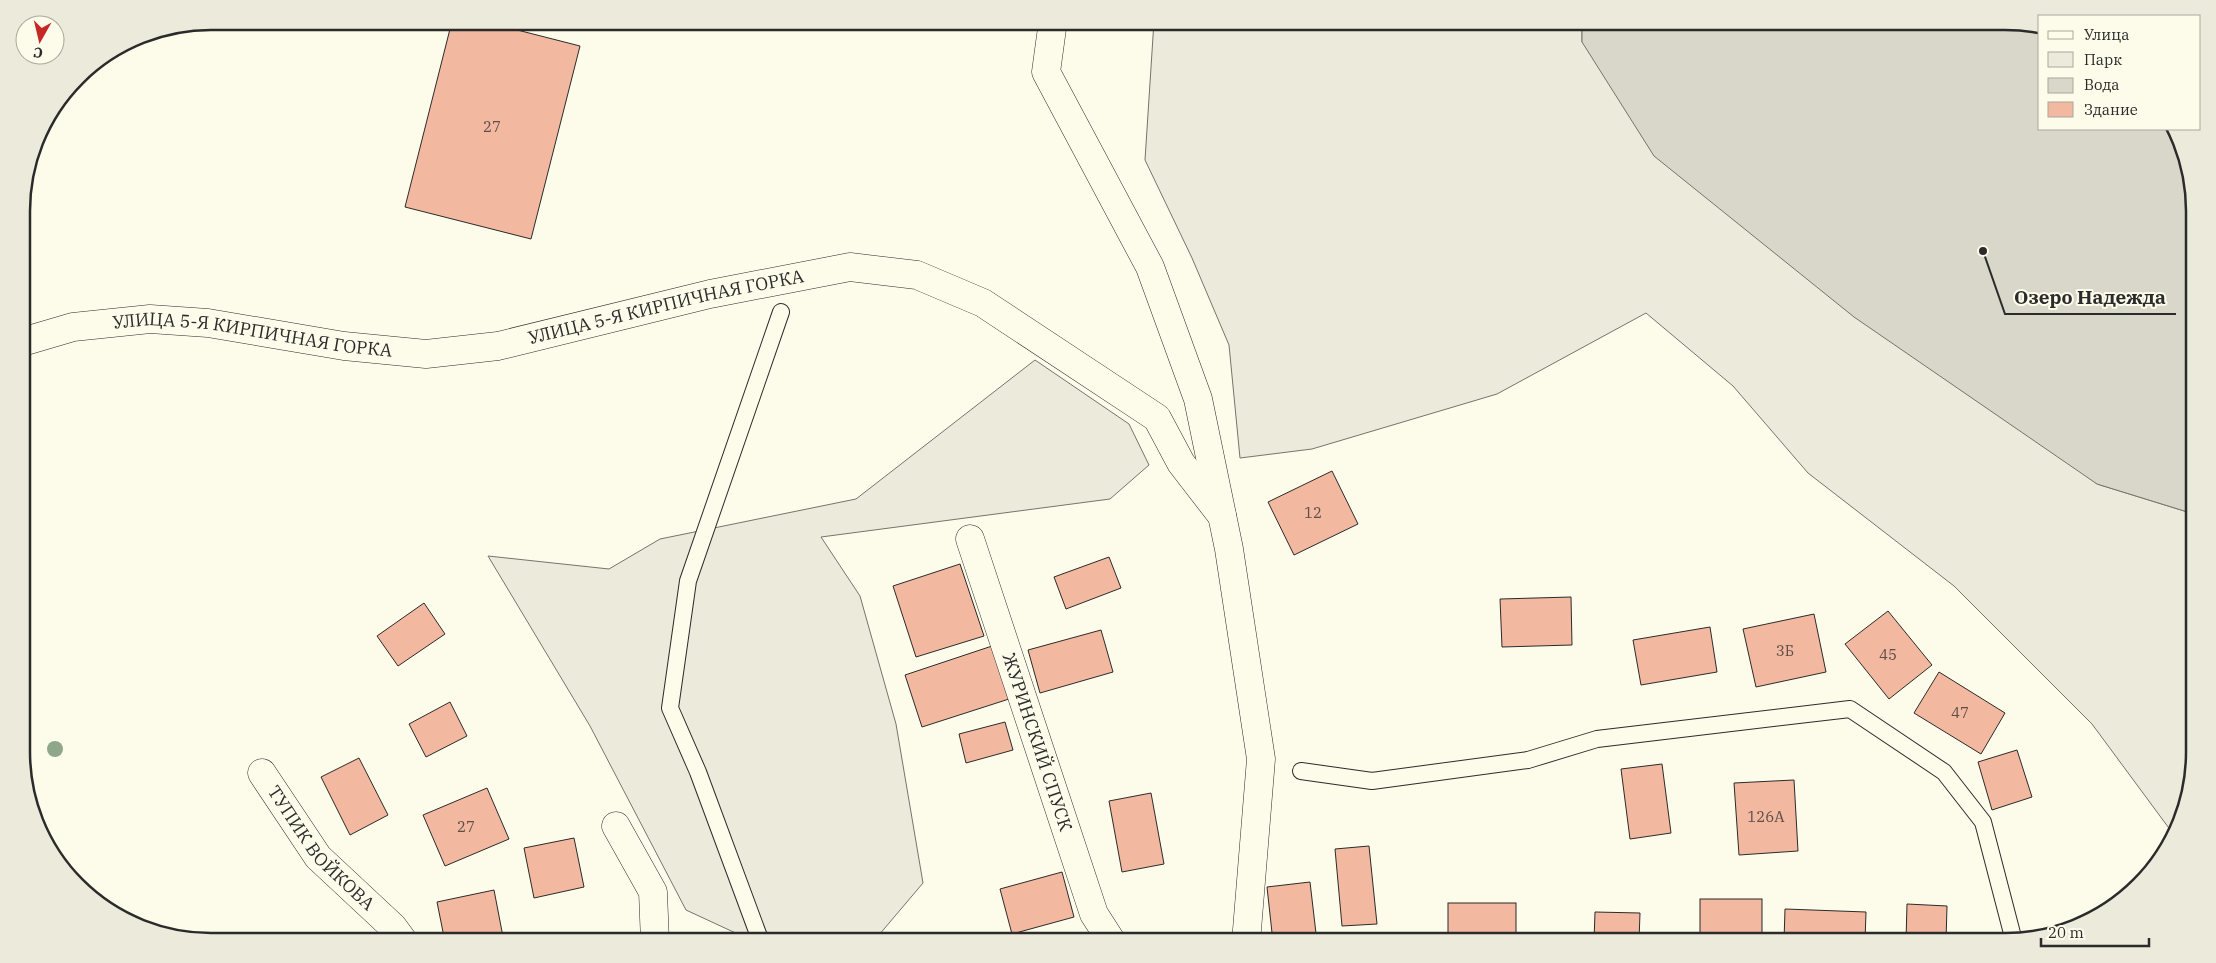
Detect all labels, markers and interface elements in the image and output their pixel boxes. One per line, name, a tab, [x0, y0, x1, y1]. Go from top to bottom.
north arrow	[15, 15, 65, 65]
legend	[2038, 15, 2201, 130]
text: Улица	[2084, 25, 2129, 44]
text: С	[32, 43, 44, 62]
text: Парк	[2084, 50, 2122, 69]
text: Вода	[2084, 75, 2120, 94]
text: Здание	[2084, 100, 2138, 119]
house number: 27	[483, 117, 501, 136]
street label: УЛИЦА 5-Я КИРПИЧНАЯ ГОРКА	[526, 264, 806, 349]
callout: Озеро Надежда	[2005, 280, 2176, 314]
text: Озеро Надежда	[2014, 285, 2166, 309]
street label: УЛИЦА 5-Я КИРПИЧНАЯ ГОРКА	[111, 307, 394, 362]
house number: 12	[1304, 503, 1322, 522]
house number: 3Б	[1776, 641, 1794, 660]
house number: 45	[1879, 645, 1897, 664]
street label: ЖУРИНСКИЙ СПУСК	[997, 650, 1078, 835]
house number: 47	[1951, 703, 1969, 722]
street label: ТУПИК ВОЙКОВА	[263, 781, 380, 915]
house number: 126А	[1747, 807, 1785, 826]
house number: 27	[457, 817, 475, 836]
scale bar	[2041, 916, 2148, 948]
text: 20 m	[2048, 923, 2084, 942]

